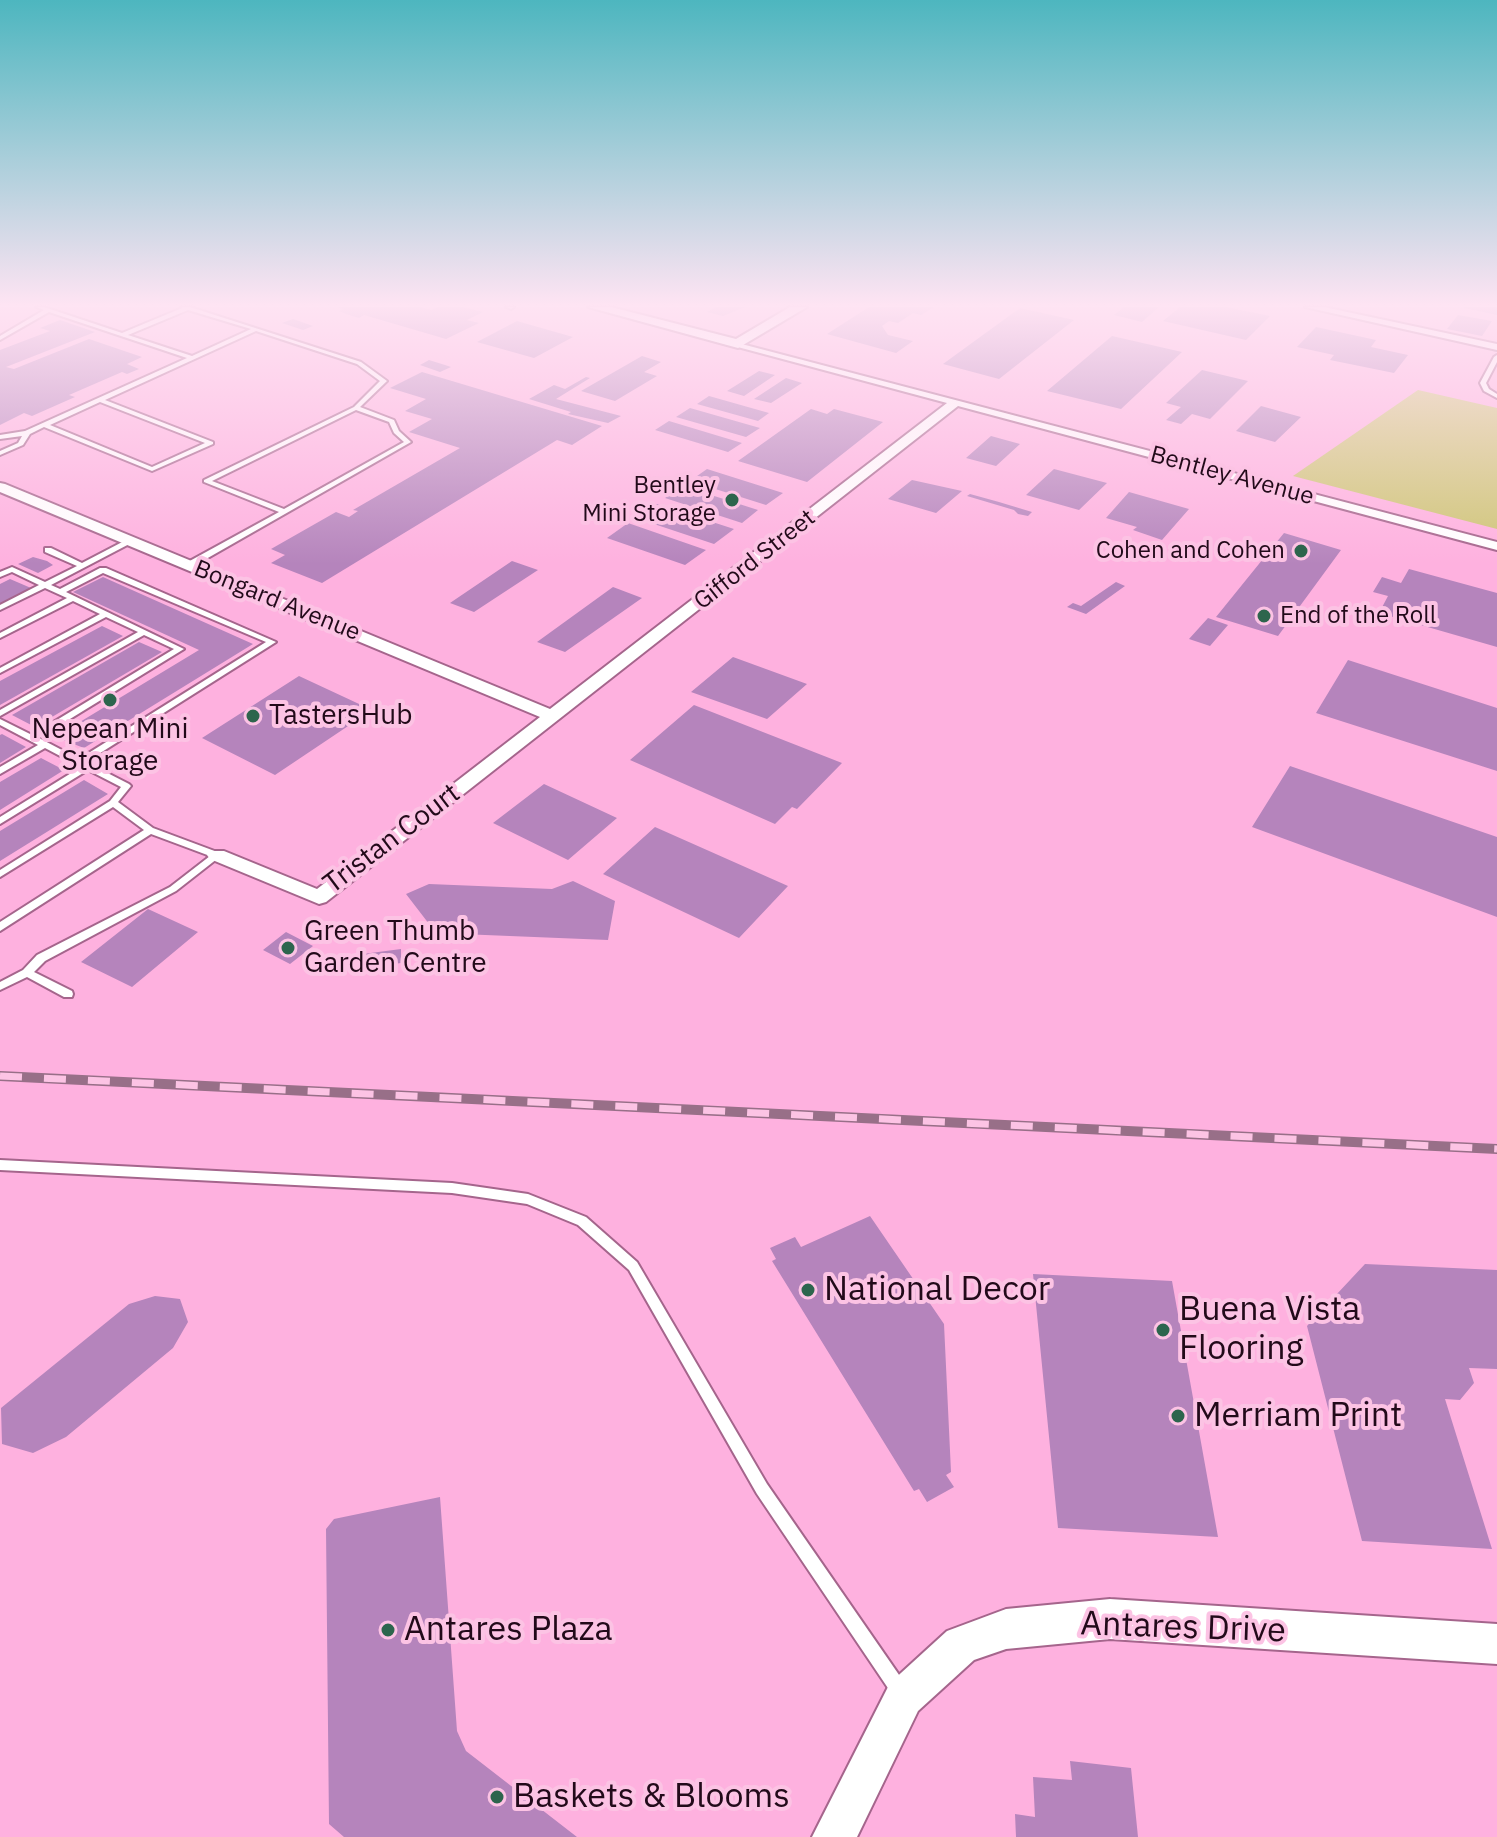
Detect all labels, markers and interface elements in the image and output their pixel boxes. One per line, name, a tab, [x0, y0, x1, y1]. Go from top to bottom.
street label: Bentley Avenue	[1147, 440, 1317, 512]
place label: Bentley Mini Storage	[582, 472, 716, 528]
marker: Bentley Mini Storage	[723, 491, 741, 509]
street label: Gifford Street	[689, 504, 821, 616]
place label: Cohen and Cohen	[1096, 537, 1285, 565]
marker: Cohen and Cohen	[1292, 542, 1310, 560]
street label: Bongard Avenue	[190, 555, 364, 647]
place label: End of the Roll	[1280, 602, 1436, 630]
marker: End of the Roll	[1255, 607, 1273, 625]
marker: Nepean Mini Storage	[101, 691, 119, 709]
place label: TastersHub	[269, 699, 412, 733]
marker: TastersHub	[244, 707, 262, 725]
place label: Nepean Mini Storage	[32, 713, 188, 779]
street label: Tristan Court	[317, 777, 467, 901]
place label: Green Thumb Garden Centre	[304, 915, 487, 981]
marker: Green Thumb Garden Centre	[279, 939, 297, 957]
place label: National Decor	[824, 1270, 1050, 1310]
marker: National Decor	[799, 1281, 817, 1299]
place label: Buena Vista Flooring	[1179, 1290, 1360, 1370]
marker: Buena Vista Flooring	[1154, 1321, 1172, 1339]
place label: Merriam Print	[1194, 1396, 1402, 1436]
marker: Merriam Print	[1169, 1407, 1187, 1425]
street label: Antares Drive	[1080, 1604, 1286, 1652]
place label: Antares Plaza	[404, 1610, 613, 1650]
marker: Antares Plaza	[379, 1621, 397, 1639]
place label: Baskets & Blooms	[513, 1777, 790, 1817]
marker: Baskets & Blooms	[488, 1788, 506, 1806]

